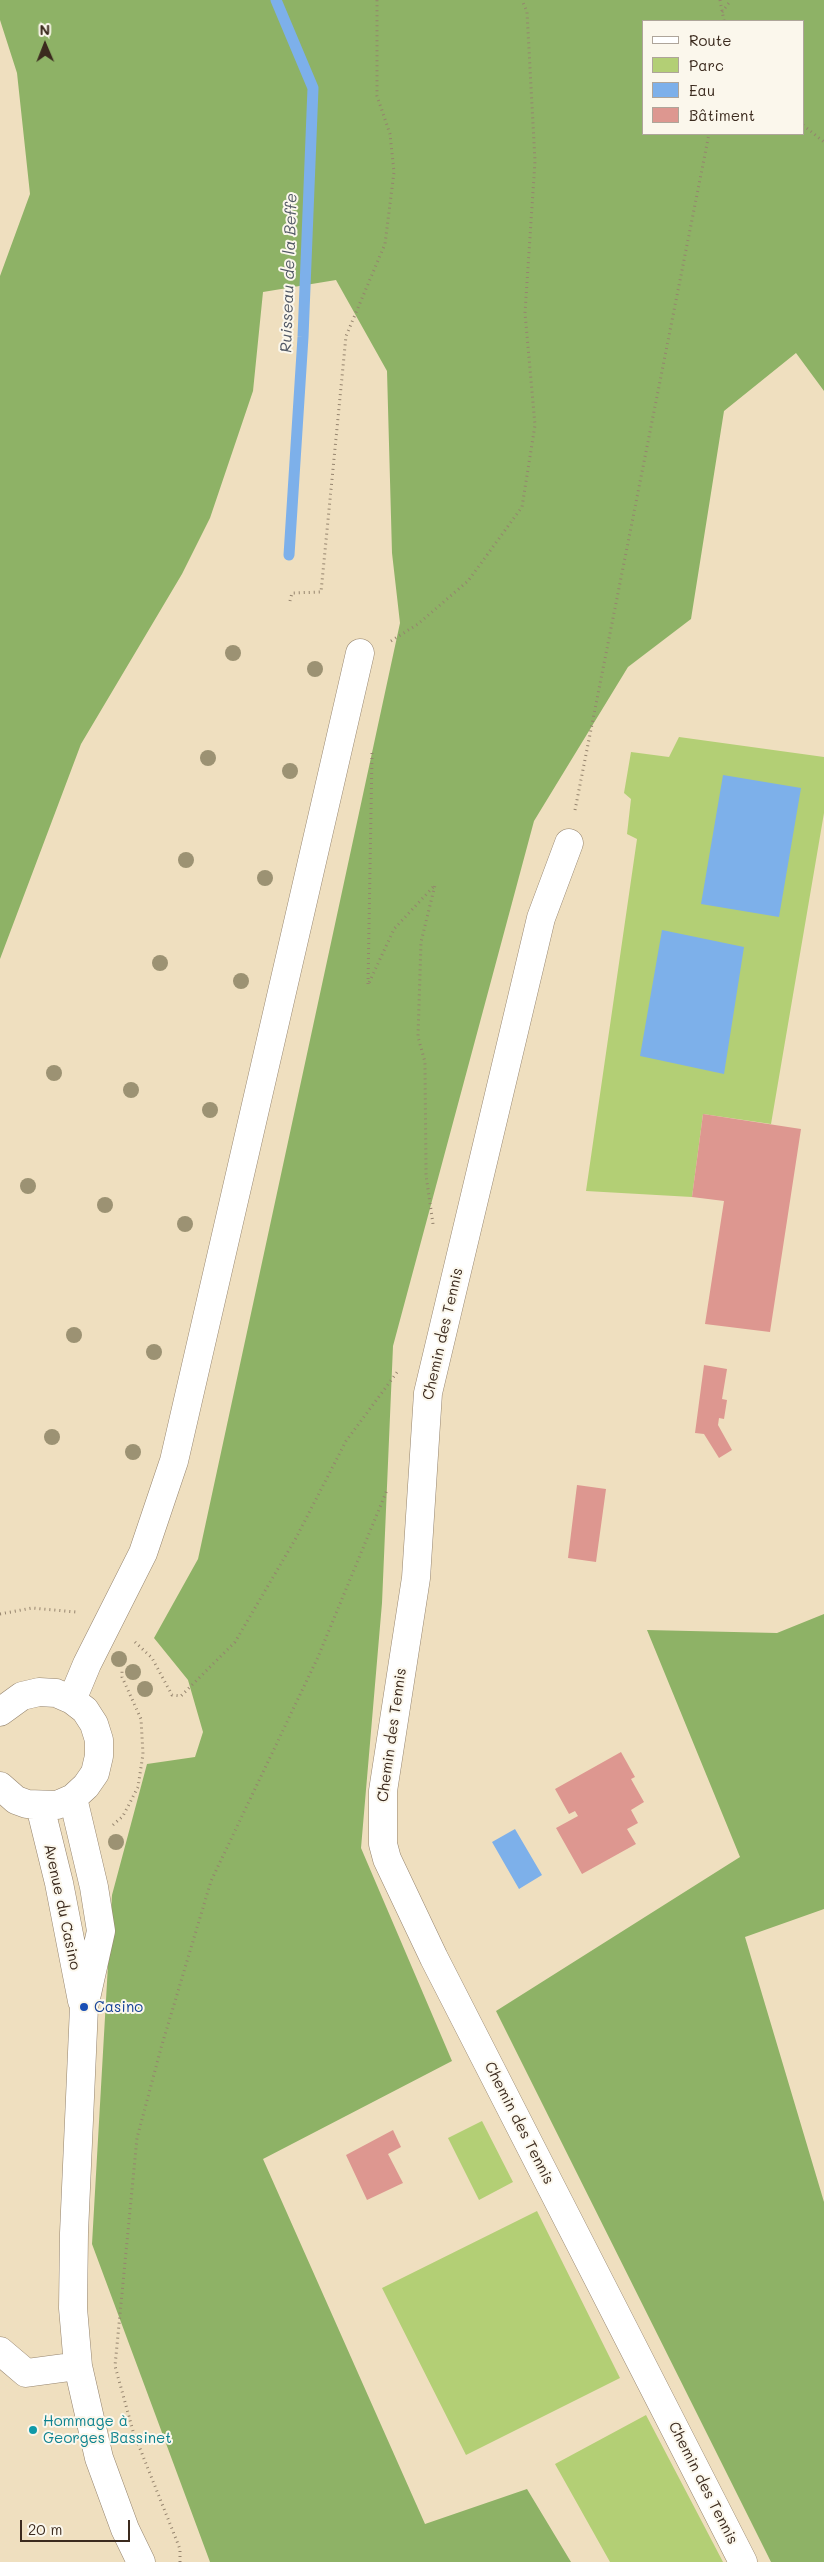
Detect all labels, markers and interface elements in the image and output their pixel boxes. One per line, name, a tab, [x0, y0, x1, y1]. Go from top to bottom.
north arrow	[20, 20, 70, 70]
text: N	[39, 20, 50, 39]
legend	[642, 20, 804, 135]
text: Route	[689, 30, 732, 50]
text: Parc	[689, 55, 724, 75]
text: Eau	[689, 80, 715, 100]
text: Bâtiment	[689, 105, 755, 125]
water label: Ruisseau de la Beffe	[277, 193, 301, 353]
street label: Chemin des Tennis	[419, 1266, 467, 1402]
street label: Chemin des Tennis	[374, 1667, 410, 1803]
street label: Avenue du Casino	[40, 1842, 84, 1972]
place label: Casino	[94, 1998, 143, 2016]
marker: Casino	[78, 2001, 90, 2013]
street label: Chemin des Tennis	[480, 2059, 558, 2187]
place label: Hommage à Georges Bassinet	[43, 2412, 172, 2447]
street label: Chemin des Tennis	[664, 2419, 742, 2547]
marker: Hommage à Georges Bassinet	[27, 2424, 39, 2436]
scale bar	[22, 2510, 132, 2542]
text: 20 m	[28, 2519, 62, 2539]

